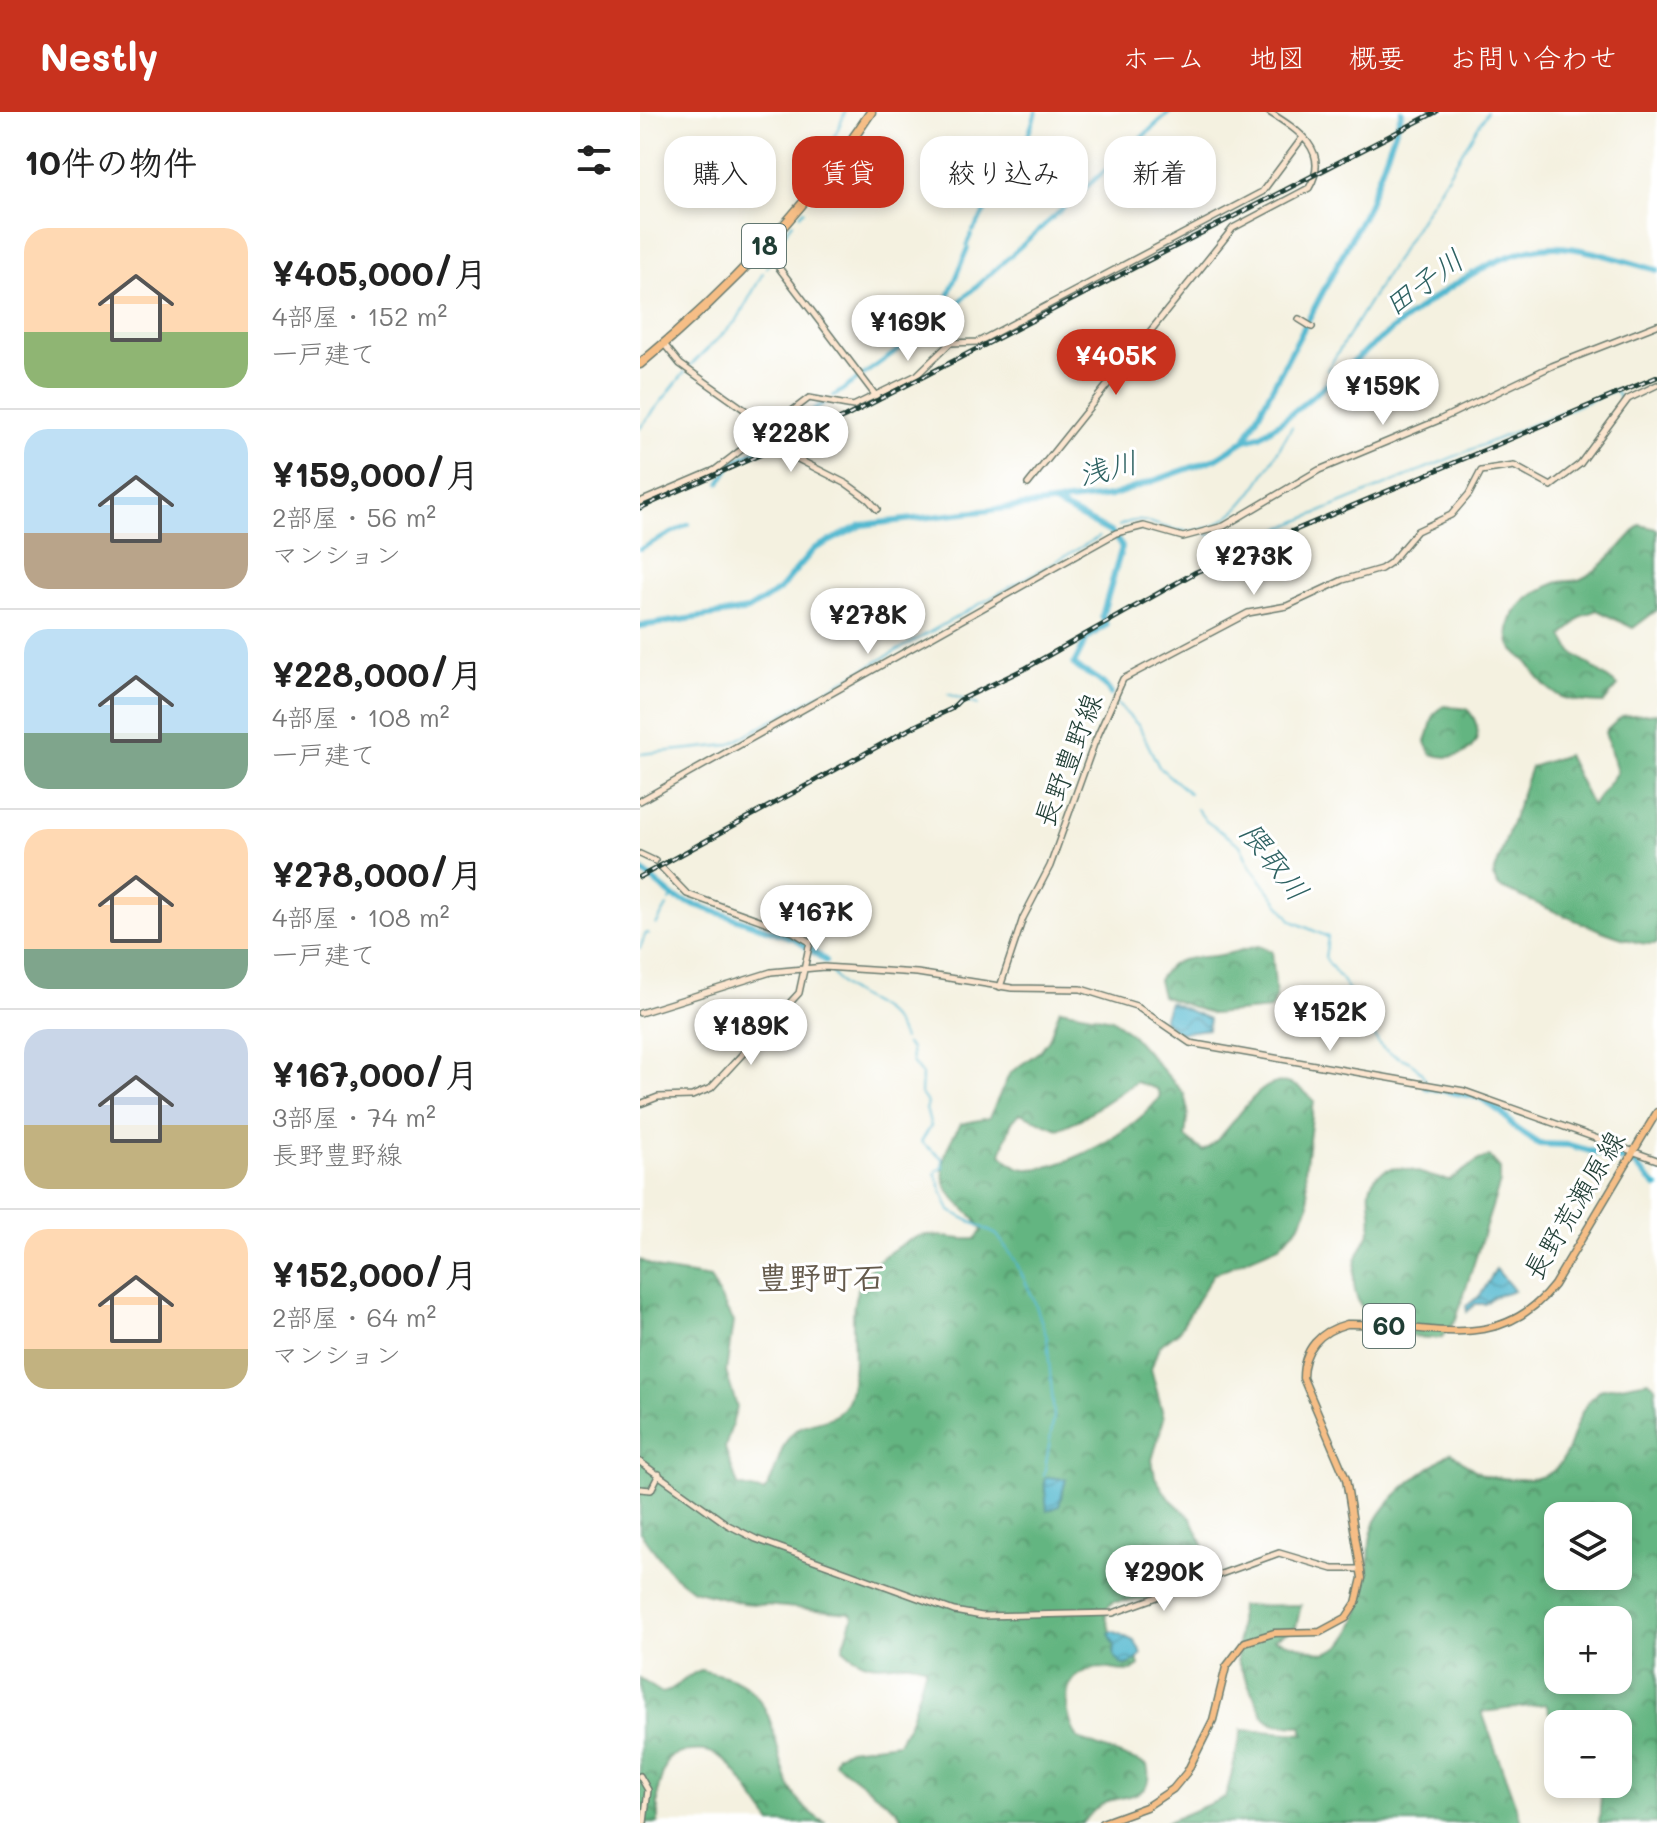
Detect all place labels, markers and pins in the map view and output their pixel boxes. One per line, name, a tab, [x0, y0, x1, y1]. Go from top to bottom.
pin: ¥169K	[852, 295, 964, 363]
pin: ¥405K	[1060, 329, 1172, 397]
pin: ¥159K	[1327, 359, 1439, 427]
pin: ¥228K	[735, 406, 847, 474]
pin: ¥273K	[1198, 529, 1310, 597]
pin: ¥278K	[812, 588, 924, 656]
pin: ¥167K	[760, 885, 872, 953]
pin: ¥152K	[1274, 985, 1386, 1053]
pin: ¥189K	[695, 999, 807, 1067]
pin: ¥290K	[1108, 1545, 1220, 1613]

